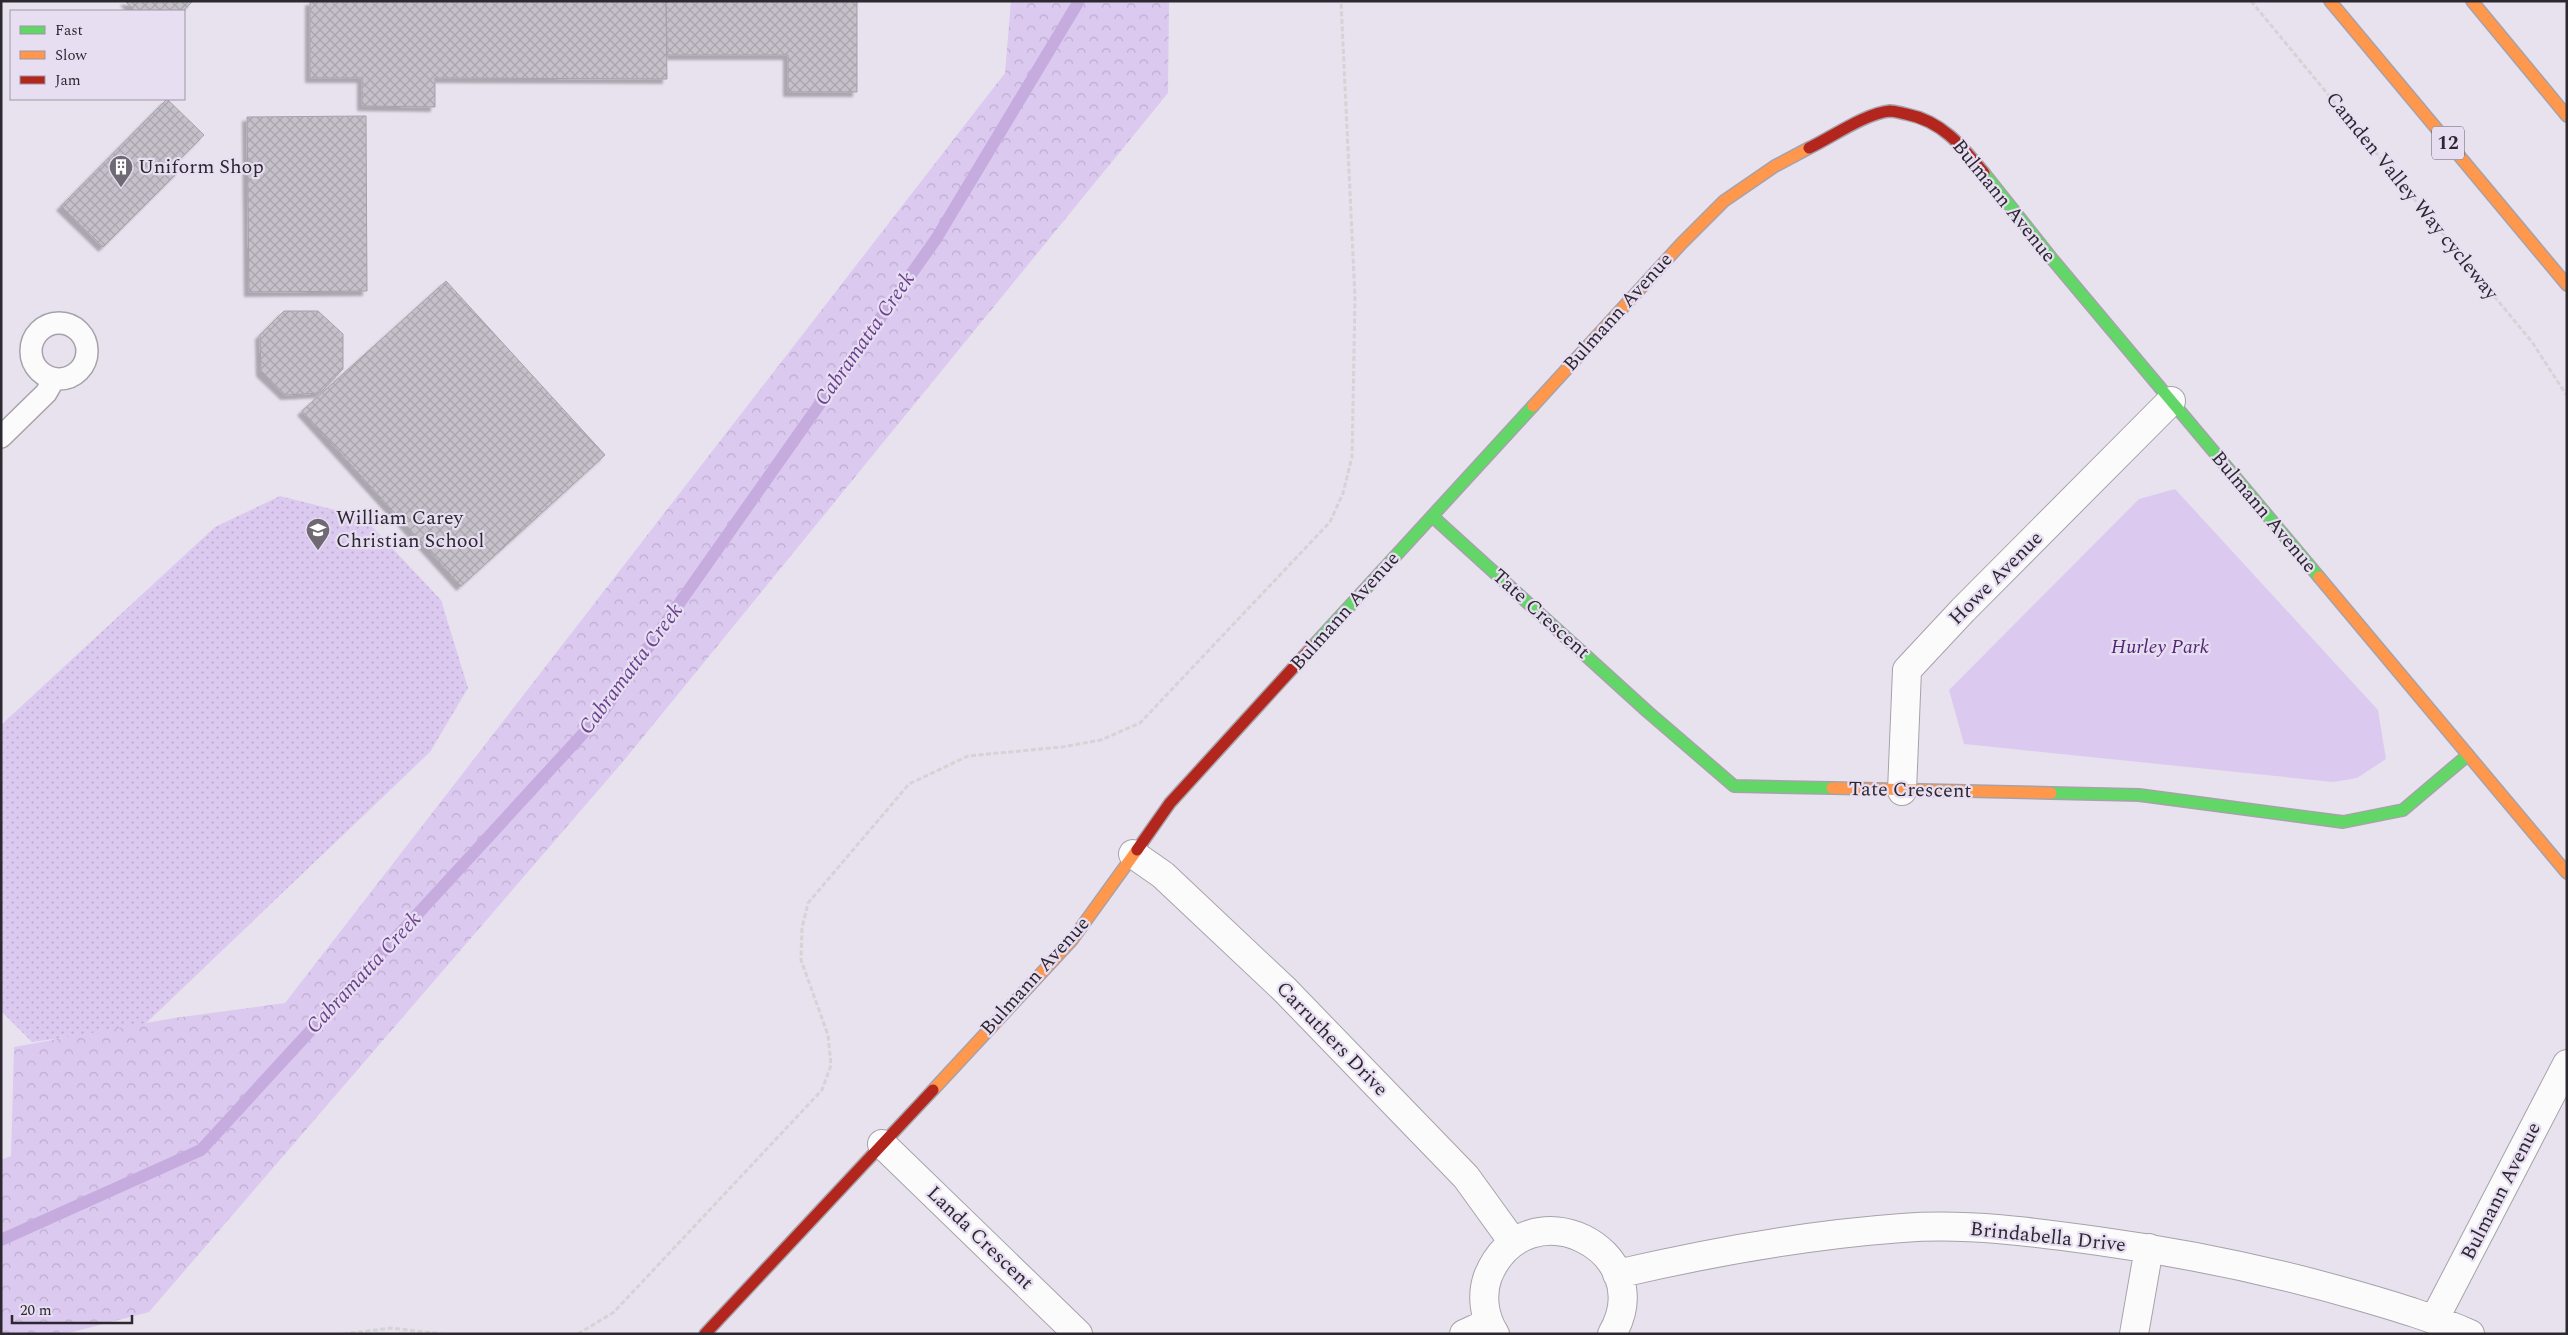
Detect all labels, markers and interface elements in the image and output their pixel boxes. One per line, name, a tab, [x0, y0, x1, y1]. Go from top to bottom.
legend	[10, 10, 185, 100]
text: Fast	[55, 19, 83, 42]
text: Slow	[55, 44, 87, 67]
text: Jam	[55, 69, 81, 92]
street label: Camden Valley Way cycleway	[2318, 85, 2507, 308]
road number: 12	[2432, 126, 2464, 160]
street label: Bulmann Avenue	[1945, 133, 2063, 269]
place label: Uniform Shop	[138, 152, 264, 182]
building icon: Uniform Shop	[108, 154, 134, 188]
street label: Bulmann Avenue	[1556, 246, 1680, 378]
water label: Cabramatta Creek	[807, 265, 923, 413]
street label: Bulmann Avenue	[2204, 444, 2324, 580]
place label: William Carey Christian School	[336, 503, 484, 556]
school or university icon: William Carey Christian School	[305, 517, 331, 551]
street label: Howe Avenue	[1942, 524, 2050, 632]
street label: Bulmann Avenue	[1283, 545, 1407, 677]
street label: Tate Crescent	[1485, 562, 1597, 666]
water label: Cabramatta Creek	[571, 596, 691, 741]
park label: Hurley Park	[2111, 632, 2210, 662]
street label: Tate Crescent	[1848, 774, 1972, 806]
water label: Cabramatta Creek	[299, 904, 429, 1041]
street label: Bulmann Avenue	[973, 910, 1097, 1042]
street label: Carruthers Drive	[1269, 974, 1395, 1104]
street label: Bulmann Avenue	[2453, 1117, 2549, 1265]
street label: Landa Crescent	[920, 1179, 1040, 1297]
street label: Brindabella Drive	[1969, 1214, 2127, 1260]
scale bar	[12, 1292, 132, 1324]
text: 20 m	[20, 1299, 52, 1322]

